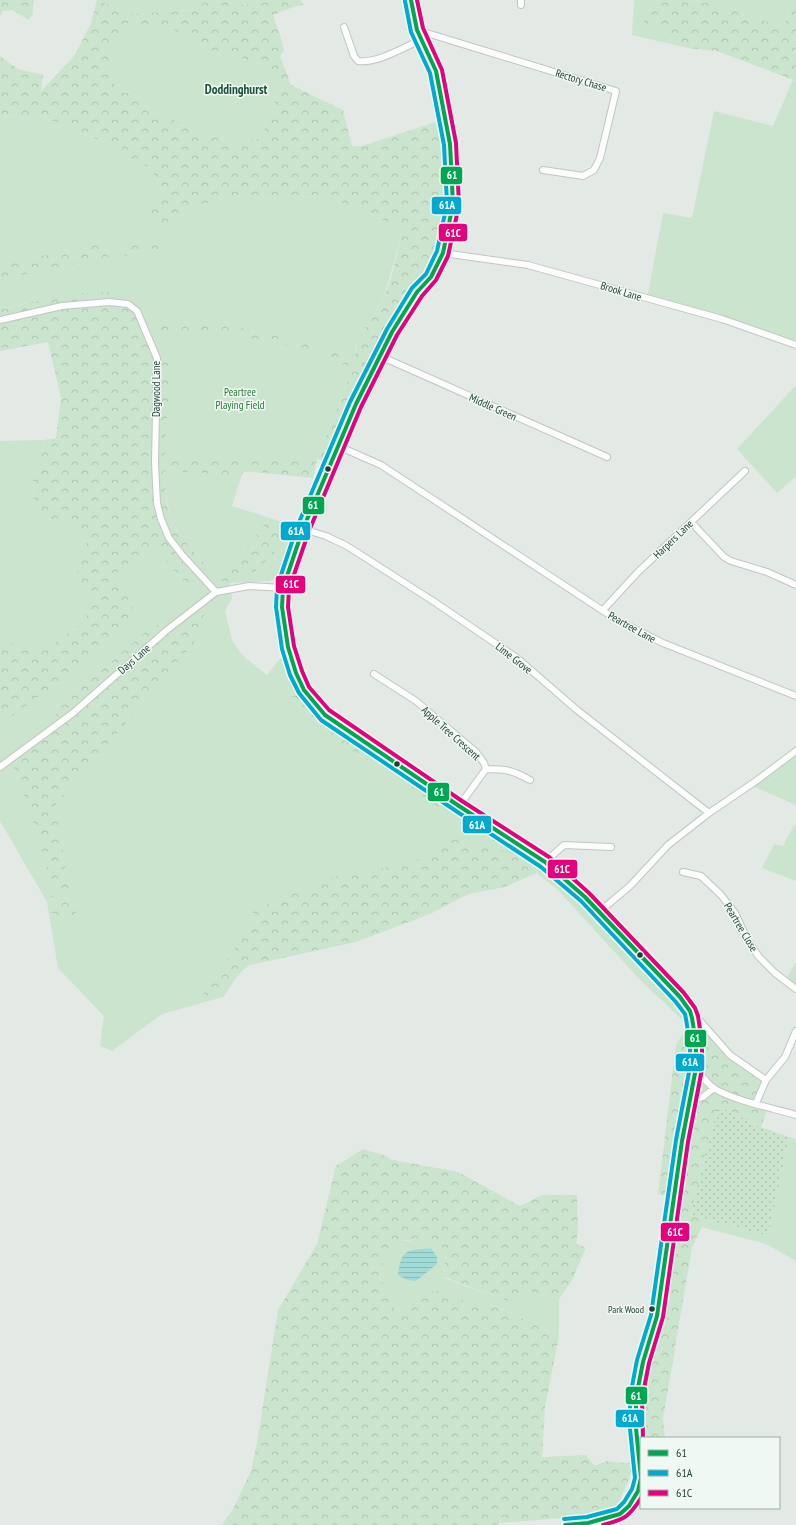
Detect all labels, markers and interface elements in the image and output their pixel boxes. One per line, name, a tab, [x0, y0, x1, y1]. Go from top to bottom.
street label: Rectory Chase	[554, 66, 609, 95]
district label: Doddinghurst	[205, 81, 268, 98]
line badge: 61	[440, 166, 463, 185]
text: 61	[447, 168, 457, 182]
line badge: 61A	[431, 196, 462, 215]
text: 61A	[439, 198, 456, 212]
line badge: 61C	[438, 223, 468, 242]
text: 61C	[445, 226, 461, 240]
street label: Brook Lane	[599, 278, 644, 304]
street label: Dagwood Lane	[149, 360, 163, 417]
park label: Peartree Playing Field	[215, 385, 265, 412]
street label: Middle Green	[467, 390, 519, 424]
unlabelled marker	[323, 464, 333, 474]
line badge: 61	[302, 496, 325, 515]
text: 61	[308, 498, 318, 512]
street label: Harpers Lane	[650, 516, 696, 561]
line badge: 61A	[280, 521, 311, 541]
text: 61A	[288, 524, 305, 538]
line badge: 61C	[275, 575, 306, 594]
text: 61C	[283, 577, 299, 591]
street label: Peartree Lane	[606, 608, 659, 646]
street label: Lime Grove	[493, 639, 536, 677]
street label: Days Lane	[115, 641, 153, 677]
street label: Apple Tree Crescent	[419, 703, 483, 763]
unlabelled marker	[392, 759, 402, 769]
line badge: 61	[427, 782, 450, 802]
text: 61	[434, 785, 444, 799]
line badge: 61A	[462, 815, 492, 834]
text: 61A	[469, 818, 486, 832]
line badge: 61C	[547, 859, 578, 879]
text: 61C	[554, 862, 570, 876]
street label: Peartree Close	[721, 900, 761, 954]
unlabelled marker	[635, 950, 645, 960]
line badge: 61	[684, 1029, 707, 1048]
text: 61	[690, 1031, 700, 1045]
line badge: 61A	[675, 1053, 705, 1072]
text: 61A	[682, 1055, 699, 1069]
line badge: 61C	[660, 1222, 690, 1242]
text: 61C	[667, 1225, 683, 1239]
place label: Park Wood	[608, 1303, 644, 1316]
marker: Park Wood	[647, 1304, 657, 1314]
line badge: 61	[625, 1386, 648, 1405]
text: 61	[631, 1389, 641, 1403]
line badge: 61A	[615, 1409, 645, 1428]
text: 61A	[622, 1411, 639, 1425]
legend	[640, 1437, 780, 1509]
text: 61	[676, 1445, 687, 1460]
text: 61A	[676, 1465, 693, 1480]
text: 61C	[676, 1485, 693, 1500]

